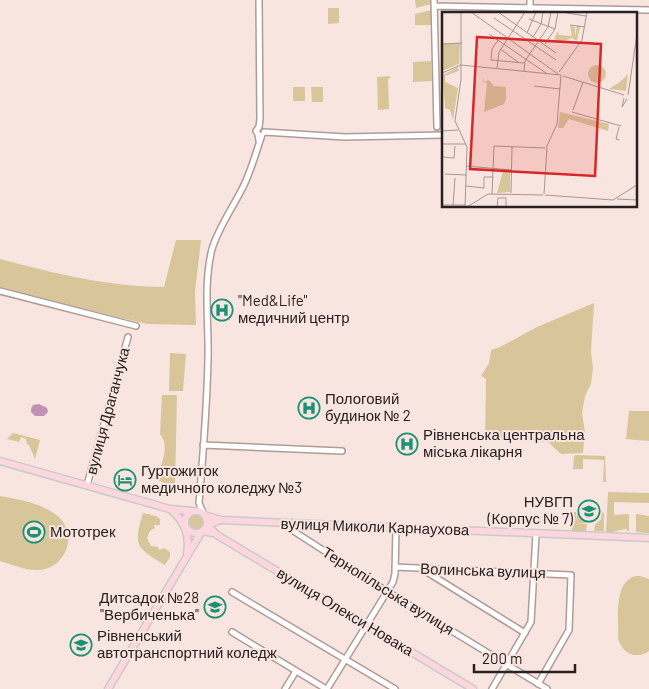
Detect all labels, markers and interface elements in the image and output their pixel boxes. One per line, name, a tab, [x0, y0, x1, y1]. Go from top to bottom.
inset map	[442, 12, 636, 208]
place label: "Med&Life" медичний центр	[238, 291, 350, 326]
hospital icon: "Med&Life" медичний центр	[210, 298, 234, 322]
street label: вулиця Драганчука	[81, 345, 133, 476]
place label: Пологовий будинок № 2	[325, 389, 411, 424]
hospital icon: Пологовий будинок № 2	[297, 396, 321, 420]
place label: Рівненська центральна міська лікарня	[423, 425, 585, 460]
hospital icon: Рівненська центральна міська лікарня	[395, 432, 419, 456]
place label: Гуртожиток медичного коледжу №3	[141, 461, 302, 496]
hotel icon: Гуртожиток медичного коледжу №3	[113, 468, 137, 492]
place label: НУВГП (Корпус № 7)	[487, 492, 573, 527]
school or university icon: НУВГП (Корпус № 7)	[577, 499, 601, 523]
street label: вулиця Миколи Карнаухова	[280, 514, 470, 538]
sports icon: Мототрек	[22, 520, 46, 544]
place label: Мототрек	[50, 522, 116, 540]
street label: Тернопільська вулиця	[319, 542, 458, 638]
street label: Волинська вулиця	[420, 559, 546, 581]
street label: вулиця Олекси Новака	[274, 563, 418, 659]
place label: Дитсадок №28 "Вербиченька"	[99, 588, 199, 623]
school or university icon: Дитсадок №28 "Вербиченька"	[203, 595, 227, 619]
place label: Рівненський автотранспортний коледж	[97, 626, 277, 661]
school or university icon: Рівненський автотранспортний коледж	[69, 633, 93, 657]
scale bar	[474, 642, 575, 674]
text: 200 m	[482, 649, 522, 667]

